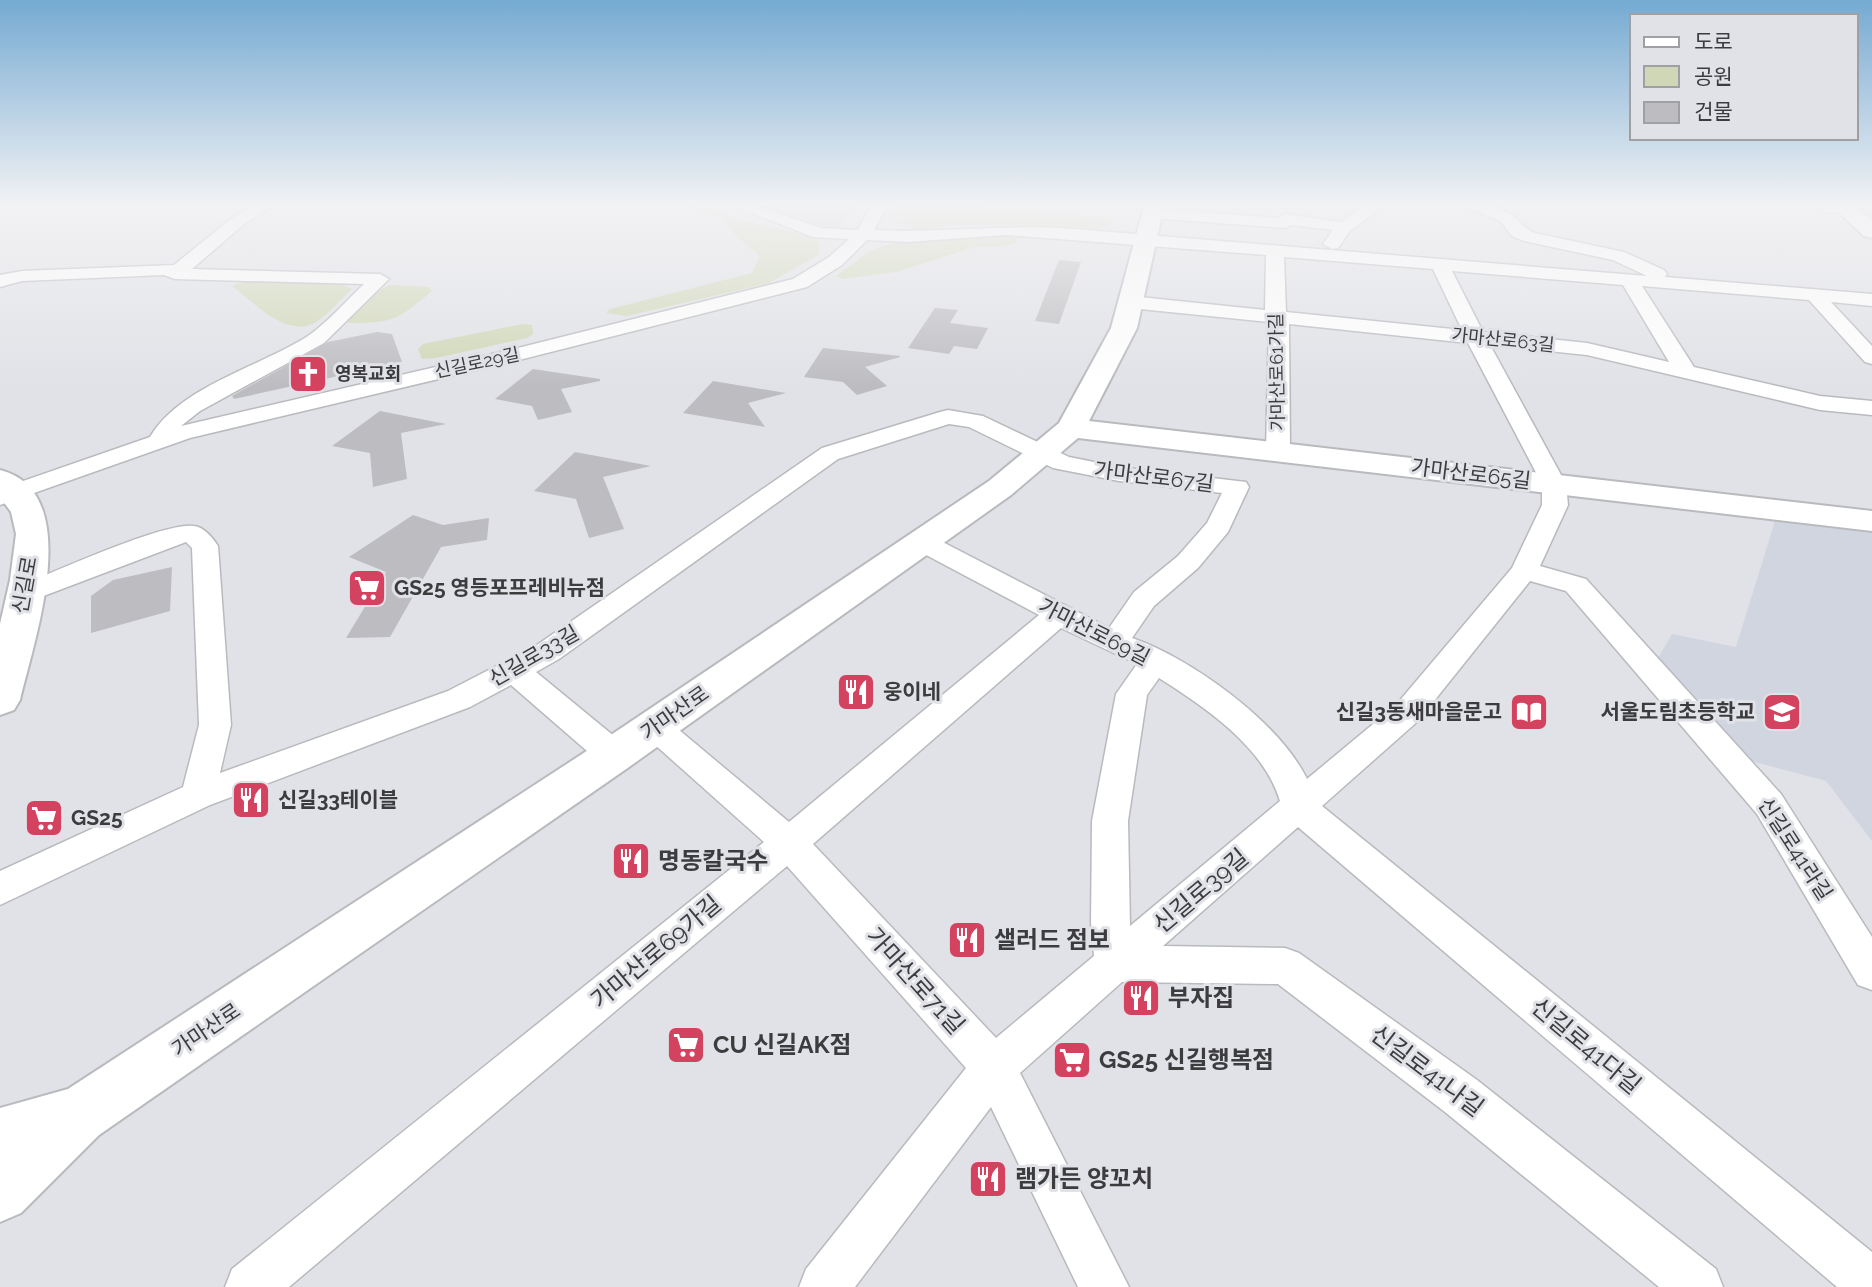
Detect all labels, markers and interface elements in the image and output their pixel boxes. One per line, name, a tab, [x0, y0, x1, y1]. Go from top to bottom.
legend	[1630, 14, 1858, 140]
text: 도로	[1694, 29, 1733, 54]
text: 공원	[1694, 64, 1733, 89]
text: 건물	[1694, 99, 1733, 124]
street label: 가마산로61가길	[1265, 313, 1288, 431]
street label: 가마산로63길	[1451, 324, 1555, 355]
street label: 신길로29길	[433, 343, 521, 382]
church icon: 영복교회	[287, 353, 329, 395]
place label: 영복교회	[335, 363, 401, 384]
street label: 가마산로65길	[1410, 454, 1532, 493]
street label: 가마산로67길	[1093, 457, 1215, 496]
street label: 신길로	[7, 554, 42, 616]
supermarket icon: GS25 영등포프레비뉴점	[346, 567, 388, 609]
place label: GS25 영등포프레비뉴점	[394, 575, 605, 600]
street label: 가마산로69길	[1034, 593, 1154, 670]
street label: 신길로33길	[484, 620, 583, 691]
restaurant icon: 웅이네	[835, 671, 877, 713]
place label: 웅이네	[883, 679, 941, 704]
street label: 가마산로	[636, 680, 714, 745]
library icon: 신길3동새마을문고	[1508, 691, 1550, 733]
school or university icon: 서울도림초등학교	[1761, 691, 1803, 733]
place label: 신길3동새마을문고	[1336, 699, 1502, 724]
place label: 서울도림초등학교	[1600, 699, 1755, 724]
restaurant icon: 신길33테이블	[230, 779, 272, 821]
place label: 신길33테이블	[278, 787, 398, 812]
street label: 신길로41라길	[1753, 793, 1838, 905]
supermarket icon: GS25	[23, 797, 65, 839]
place label: GS25	[71, 805, 123, 830]
restaurant icon: 명동칼국수	[610, 840, 652, 882]
street label: 신길로39길	[1147, 842, 1254, 939]
place label: 명동칼국수	[658, 846, 768, 875]
street label: 가마산로69가길	[585, 889, 727, 1014]
restaurant icon: 샐러드 점보	[946, 919, 988, 961]
street label: 가마산로71길	[860, 921, 971, 1040]
place label: 샐러드 점보	[994, 925, 1110, 954]
restaurant icon: 부자집	[1120, 977, 1162, 1019]
place label: 부자집	[1168, 983, 1234, 1012]
street label: 신길로41다길	[1526, 992, 1647, 1100]
street label: 가마산로	[167, 998, 245, 1062]
street label: 신길로41나길	[1365, 1019, 1489, 1122]
supermarket icon: CU 신길AK점	[665, 1024, 707, 1066]
place label: CU 신길AK점	[713, 1030, 852, 1059]
supermarket icon: GS25 신길행복점	[1051, 1039, 1093, 1081]
place label: GS25 신길행복점	[1099, 1045, 1274, 1074]
restaurant icon: 램가든 양꼬치	[967, 1158, 1009, 1200]
place label: 램가든 양꼬치	[1015, 1164, 1153, 1193]

